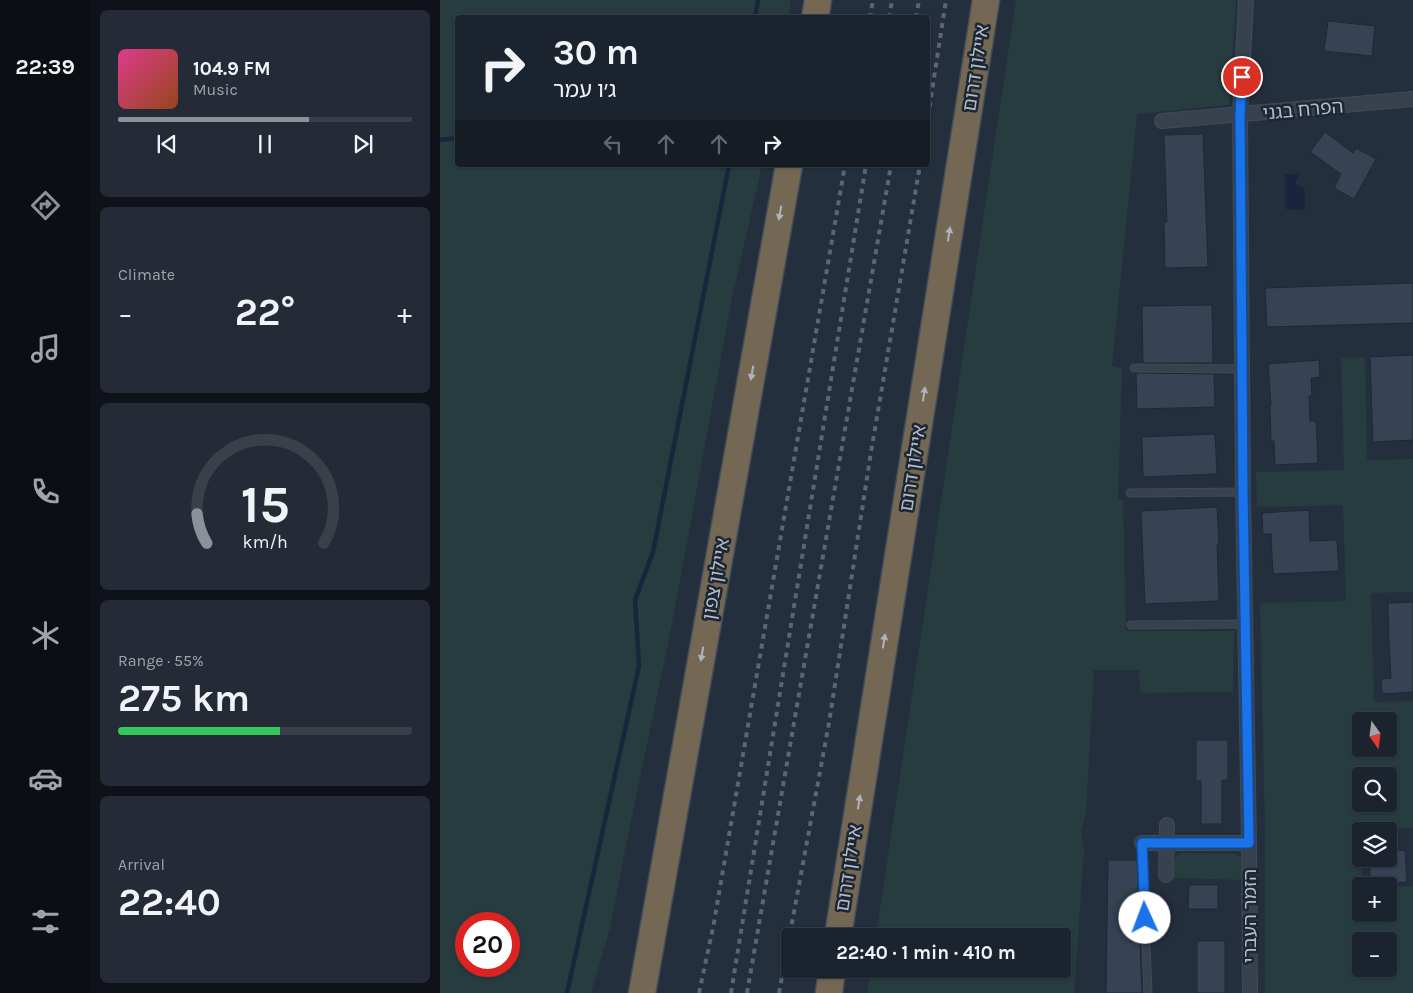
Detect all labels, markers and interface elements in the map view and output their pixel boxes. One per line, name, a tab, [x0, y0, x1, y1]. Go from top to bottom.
street label: איילון דרום	[958, 23, 994, 113]
text: 30 m	[553, 32, 639, 73]
icon: right	[470, 35, 535, 100]
text: 22:39	[15, 54, 75, 80]
pin	[1221, 56, 1263, 98]
text: 104.9 FM	[193, 58, 271, 80]
icon: arrive	[1228, 63, 1256, 91]
text: ג׳ו עמר	[553, 77, 616, 103]
text: Music	[193, 80, 238, 99]
street label: הפרח בגני	[1262, 96, 1344, 124]
icon: previous	[153, 130, 181, 158]
icon: pause	[251, 130, 279, 158]
icon: next	[349, 130, 377, 158]
icon: left	[599, 130, 627, 158]
icon: ahead	[652, 130, 680, 158]
icon: ahead	[705, 130, 733, 158]
icon: right	[758, 130, 786, 158]
icon: directions	[28, 188, 63, 223]
one-way arrow	[776, 205, 784, 221]
one-way arrow	[945, 225, 953, 241]
text: Climate	[118, 265, 175, 284]
text: 22°	[235, 290, 295, 335]
text: −	[118, 297, 133, 330]
text: +	[397, 297, 412, 330]
icon: music	[28, 331, 63, 366]
one-way arrow	[748, 365, 756, 381]
one-way arrow	[920, 386, 928, 402]
street label: איילון דרום	[895, 423, 931, 513]
icon: phone	[28, 474, 63, 509]
text: 15	[241, 474, 289, 535]
text: km/h	[242, 532, 288, 553]
street label: איילון צפון	[698, 537, 734, 622]
icon: climate	[28, 618, 63, 653]
one-way arrow	[881, 633, 889, 649]
one-way arrow	[698, 646, 706, 662]
text: Range · 55%	[118, 651, 204, 670]
text: 275 km	[118, 676, 250, 721]
north arrow	[1352, 712, 1398, 758]
map controls	[1352, 712, 1397, 977]
icon: car	[28, 761, 63, 796]
button: search	[1352, 767, 1397, 812]
one-way arrow	[855, 793, 863, 809]
button: layers	[1352, 822, 1397, 867]
street label: איילון דרום	[831, 823, 867, 913]
text: Arrival	[118, 855, 165, 874]
street label: הזמר העברי	[1239, 869, 1261, 963]
button: +	[1352, 877, 1397, 922]
text: 22:40	[118, 880, 221, 925]
position arrow	[1118, 891, 1170, 943]
icon: filters	[28, 904, 63, 939]
speed limit sign: 20	[455, 912, 520, 977]
button: −	[1352, 932, 1397, 977]
text: 22:40 · 1 min · 410 m	[836, 942, 1016, 964]

